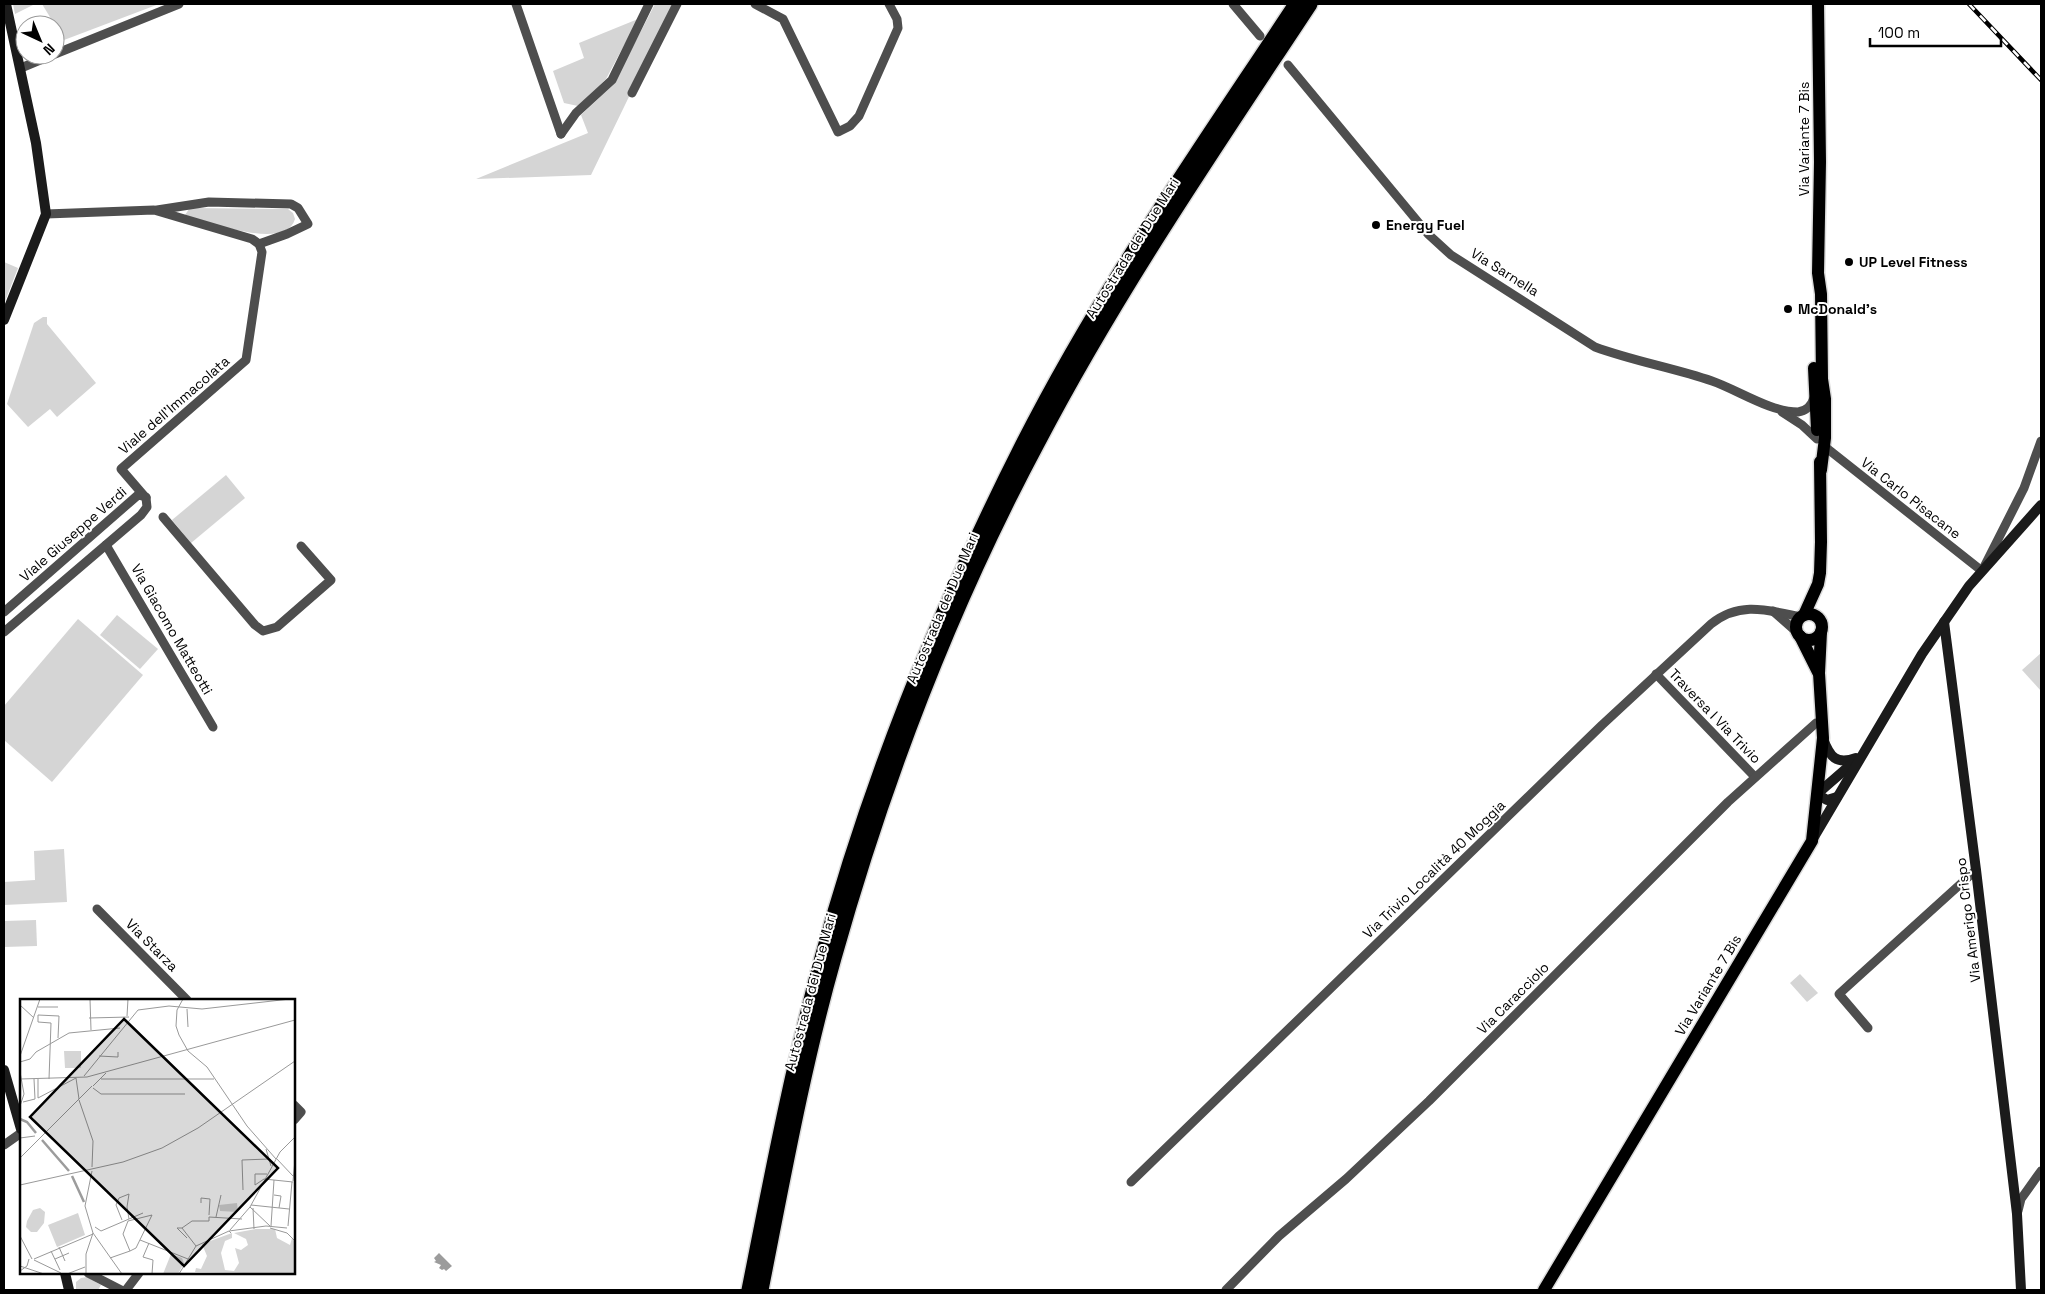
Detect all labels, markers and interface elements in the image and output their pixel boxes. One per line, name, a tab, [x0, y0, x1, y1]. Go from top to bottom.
north arrow	[15, 15, 65, 65]
scale bar	[1870, 15, 2001, 47]
text: 100 m	[1878, 23, 1920, 42]
text: N	[39, 40, 59, 59]
street label: Via Variante 7 Bis	[1795, 82, 1813, 196]
street label: Autostrada dei Due Mari	[1081, 174, 1183, 322]
place label: Energy Fuel	[1386, 216, 1465, 234]
marker: Energy Fuel	[1370, 219, 1382, 231]
street label: Via Sarnella	[1467, 244, 1543, 300]
place label: UP Level Fitness	[1859, 253, 1968, 271]
marker: UP Level Fitness	[1843, 256, 1855, 268]
place label: McDonald's	[1798, 300, 1877, 318]
marker: McDonald's	[1782, 303, 1794, 315]
street label: Viale dell'Immacolata	[115, 352, 233, 458]
street label: Via Carlo Pisacane	[1857, 453, 1965, 543]
street label: Viale Giuseppe Verdi	[16, 483, 130, 585]
street label: Autostrada dei Due Mari	[902, 530, 982, 686]
street label: Via Giacomo Matteotti	[127, 560, 217, 698]
street label: Traversa I Via Trivio	[1665, 665, 1765, 767]
street label: Via Trivio Località 40 Moggia	[1359, 796, 1509, 942]
street label: Via Amerigo Crispo	[1951, 857, 1985, 983]
street label: Autostrada dei Due Mari	[780, 911, 840, 1073]
street label: Via Starza	[122, 915, 182, 975]
street label: Via Variante 7 Bis	[1671, 931, 1745, 1039]
street label: Via Caracciolo	[1473, 958, 1553, 1038]
inset map	[20, 999, 295, 1274]

